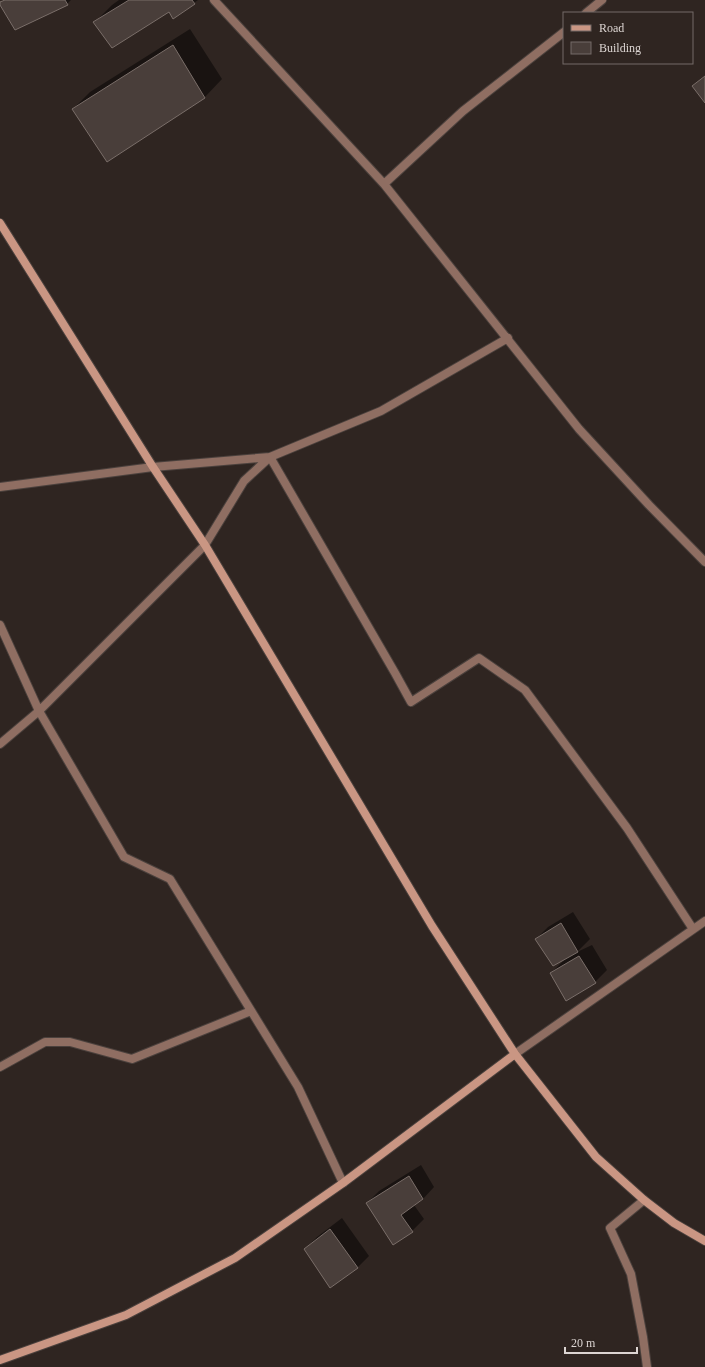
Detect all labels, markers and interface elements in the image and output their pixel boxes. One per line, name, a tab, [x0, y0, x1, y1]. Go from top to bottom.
legend	[563, 12, 693, 64]
text: Road	[599, 21, 624, 35]
text: Building	[599, 41, 641, 55]
scale bar	[565, 1329, 637, 1355]
text: 20 m	[571, 1336, 596, 1350]

